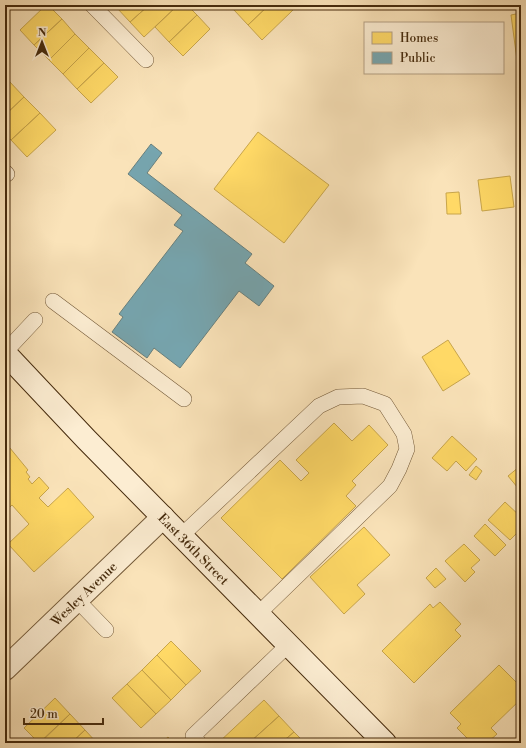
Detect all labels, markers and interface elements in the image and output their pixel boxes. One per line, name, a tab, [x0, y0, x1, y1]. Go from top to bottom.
north arrow	[22, 22, 62, 62]
legend	[364, 22, 504, 74]
text: N	[38, 26, 47, 40]
text: Homes	[400, 31, 438, 46]
text: Public	[400, 51, 436, 66]
street label: East 36th Street	[154, 510, 232, 589]
street label: Wesley Avenue	[47, 558, 121, 630]
scale bar	[24, 700, 103, 726]
text: 20 m	[30, 707, 58, 722]

